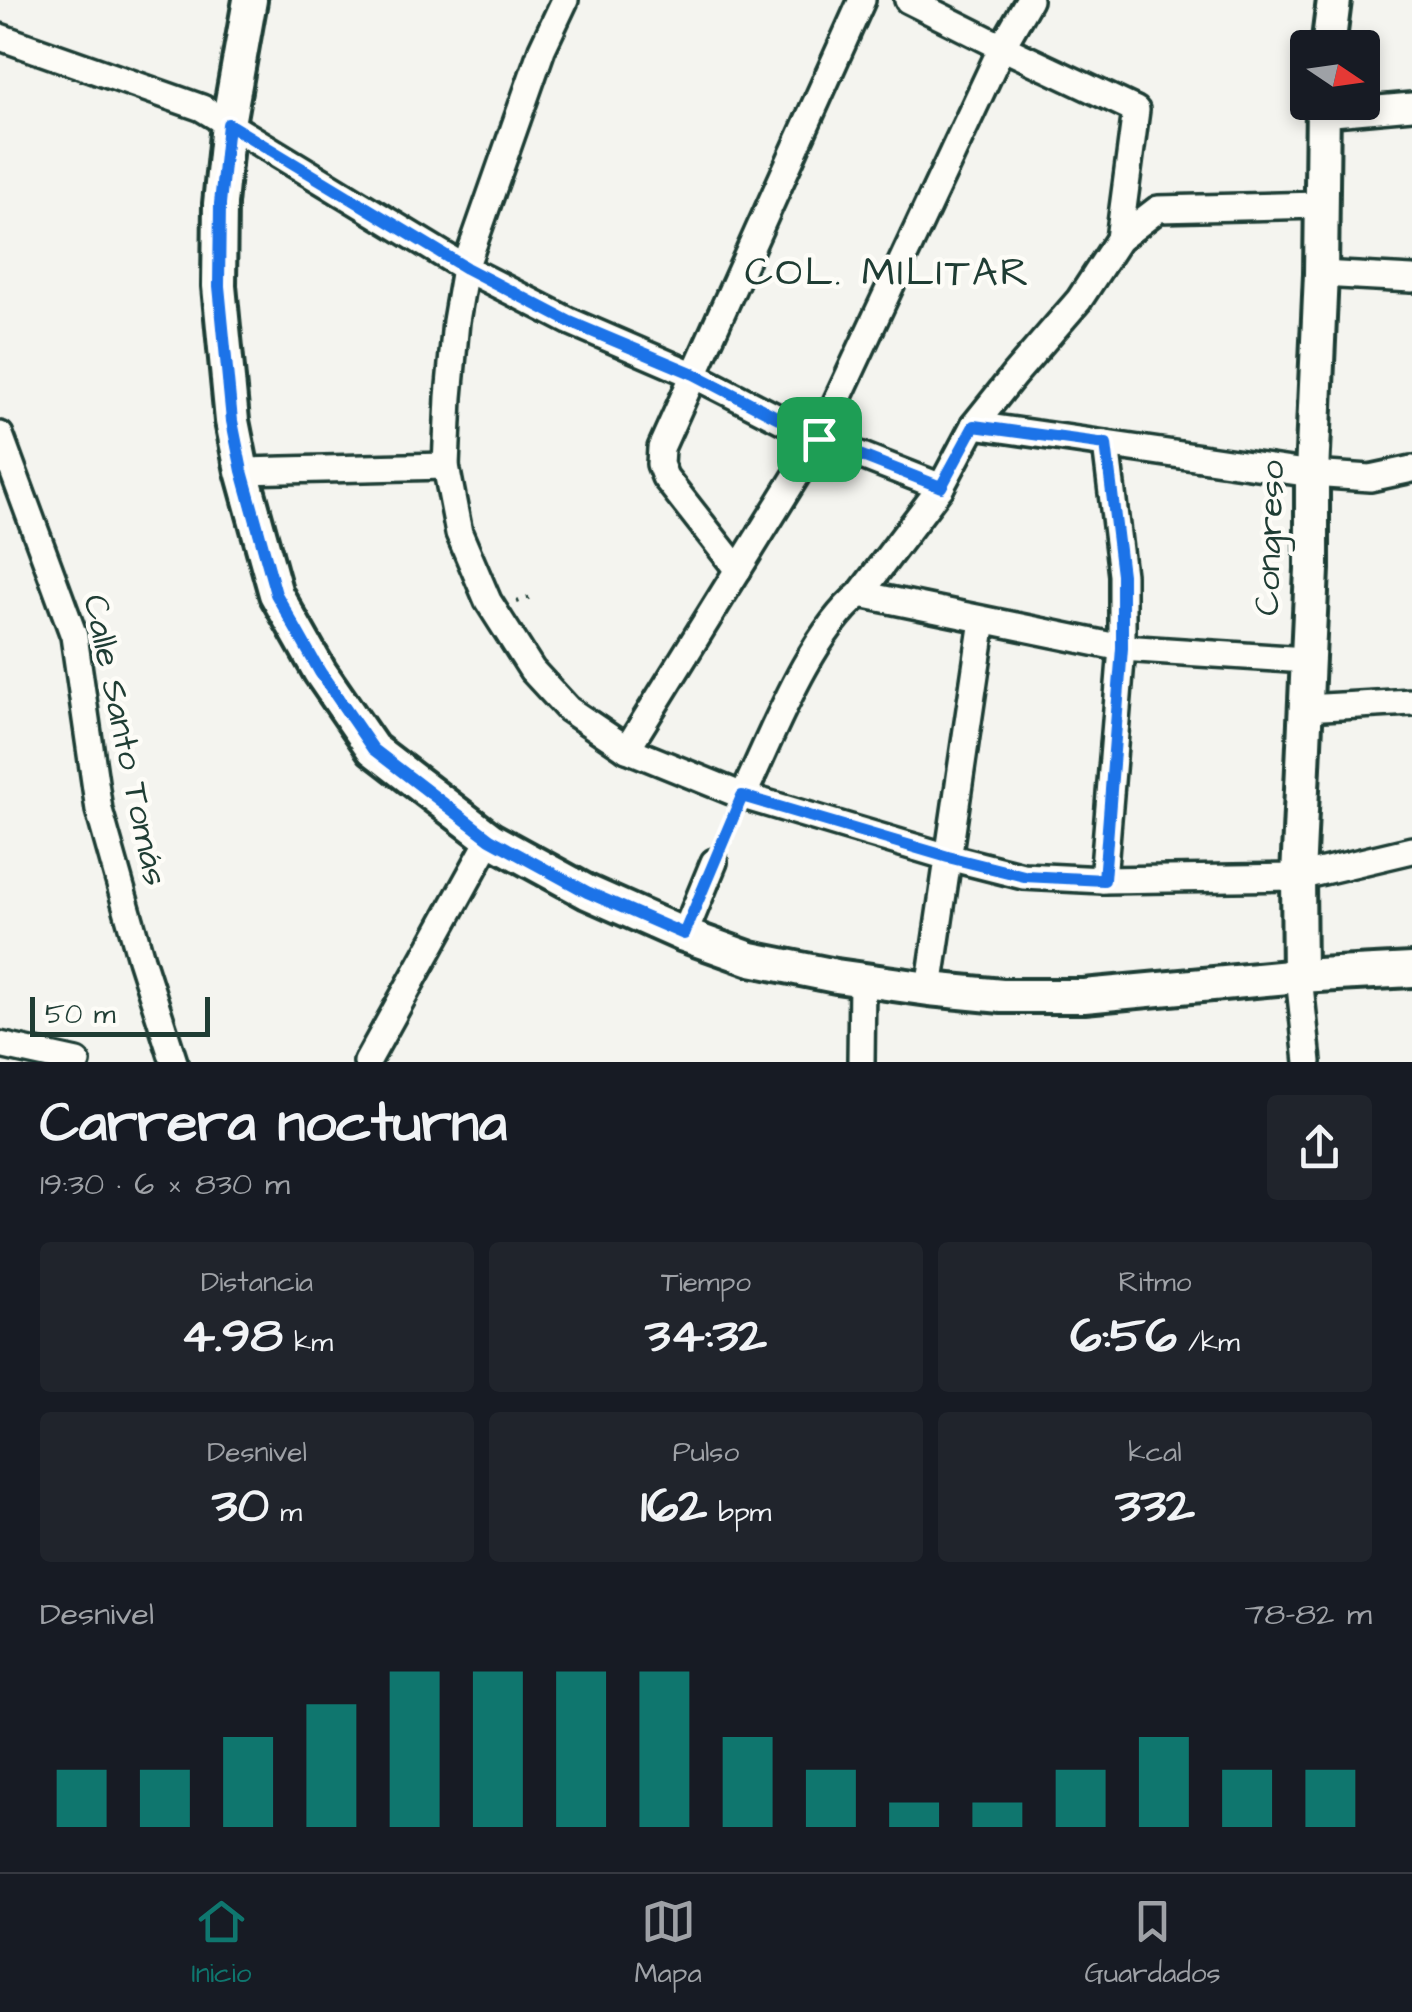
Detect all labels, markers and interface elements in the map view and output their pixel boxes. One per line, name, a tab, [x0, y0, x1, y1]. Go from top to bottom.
north arrow	[1290, 30, 1380, 120]
map controls	[1290, 30, 1380, 120]
district label: COL. MILITAR	[745, 246, 1031, 301]
pin	[777, 397, 862, 482]
icon: arrive	[792, 412, 847, 467]
street label: Congreso	[1243, 459, 1299, 617]
street label: Calle Santo Tomás	[70, 590, 180, 890]
scale bar	[30, 992, 210, 1036]
text: 50 m	[45, 995, 116, 1034]
text: Carrera nocturna	[40, 1086, 507, 1162]
button: share	[1267, 1095, 1372, 1200]
text: 19:30 · 6 × 830 m	[40, 1162, 290, 1207]
text: Distancia	[201, 1263, 313, 1302]
text: Tiempo	[661, 1263, 751, 1302]
text: Ritmo	[1118, 1263, 1192, 1302]
text: 4.98	[181, 1302, 283, 1371]
text: 34:32	[645, 1302, 767, 1371]
text: 6:56	[1070, 1302, 1177, 1371]
text: km	[283, 1323, 333, 1362]
text: /km	[1177, 1323, 1240, 1362]
text: Desnivel	[207, 1433, 307, 1472]
text: Pulso	[673, 1433, 739, 1472]
text: kcal	[1128, 1433, 1182, 1472]
text: 30	[212, 1472, 269, 1541]
text: 162	[641, 1472, 707, 1541]
text: 332	[1115, 1472, 1195, 1541]
text: m	[269, 1493, 302, 1532]
text: bpm	[707, 1493, 771, 1532]
text: Desnivel	[40, 1592, 154, 1637]
text: 78–82 m	[1245, 1592, 1372, 1637]
tab: Inicio	[191, 1894, 252, 1993]
tab: Mapa	[634, 1894, 702, 1993]
tab: Guardados	[1085, 1894, 1221, 1993]

